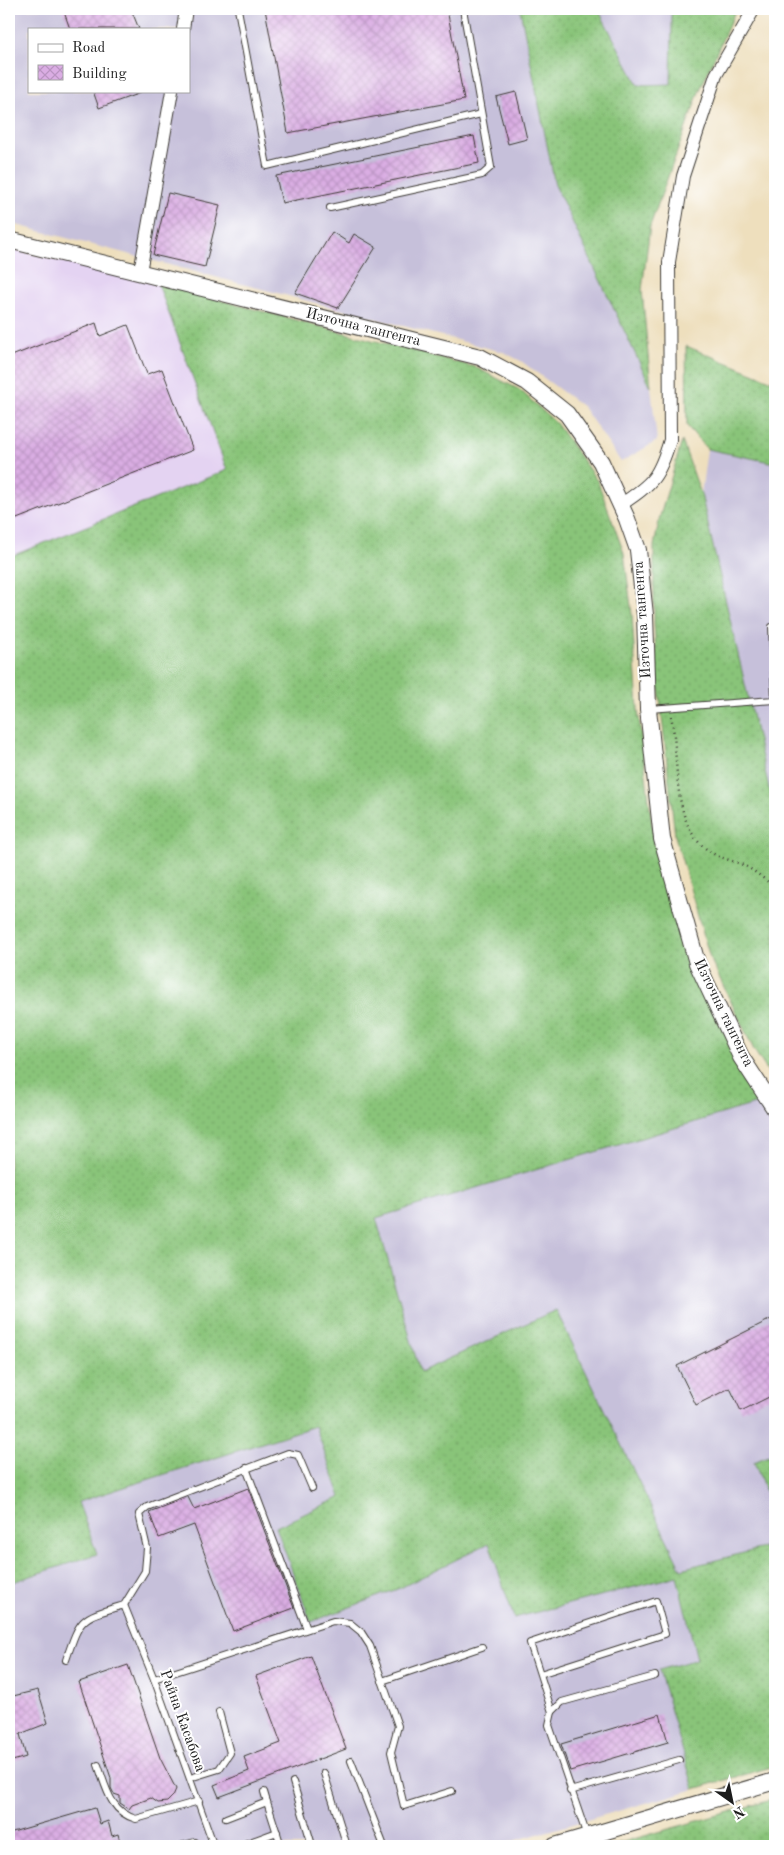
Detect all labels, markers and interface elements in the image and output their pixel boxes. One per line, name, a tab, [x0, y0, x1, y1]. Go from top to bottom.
legend	[28, 28, 190, 92]
text: Road	[72, 41, 106, 56]
text: Building	[72, 67, 127, 82]
street label: Източна тангента	[304, 306, 423, 350]
street label: Източна тангента	[631, 560, 655, 679]
street label: Източна тангента	[690, 957, 756, 1070]
street label: Райна Касабова	[157, 1668, 208, 1775]
north arrow	[706, 1778, 756, 1828]
text: N	[730, 1803, 747, 1821]

